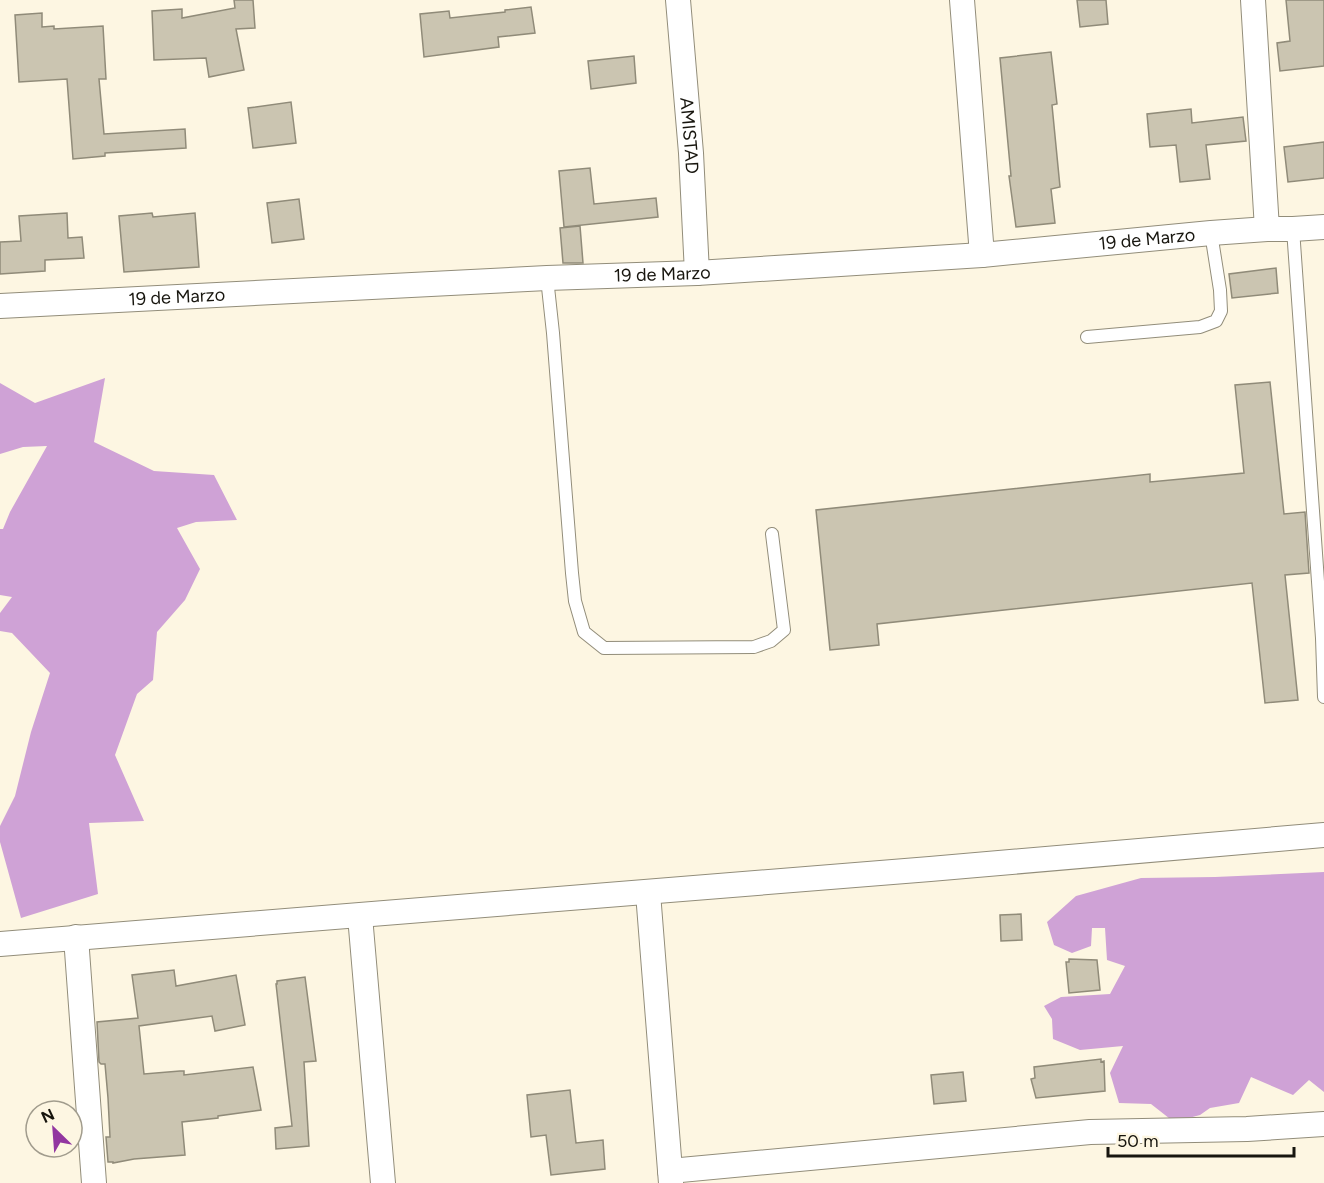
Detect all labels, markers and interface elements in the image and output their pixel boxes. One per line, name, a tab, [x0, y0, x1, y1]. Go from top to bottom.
street label: AMISTAD	[675, 96, 703, 174]
street label: 19 de Marzo	[1098, 224, 1196, 255]
street label: 19 de Marzo	[614, 261, 711, 287]
street label: 19 de Marzo	[128, 283, 226, 310]
north arrow	[24, 1099, 84, 1159]
text: N	[38, 1105, 57, 1127]
scale bar	[1108, 1120, 1294, 1158]
text: 50 m	[1117, 1130, 1159, 1152]

